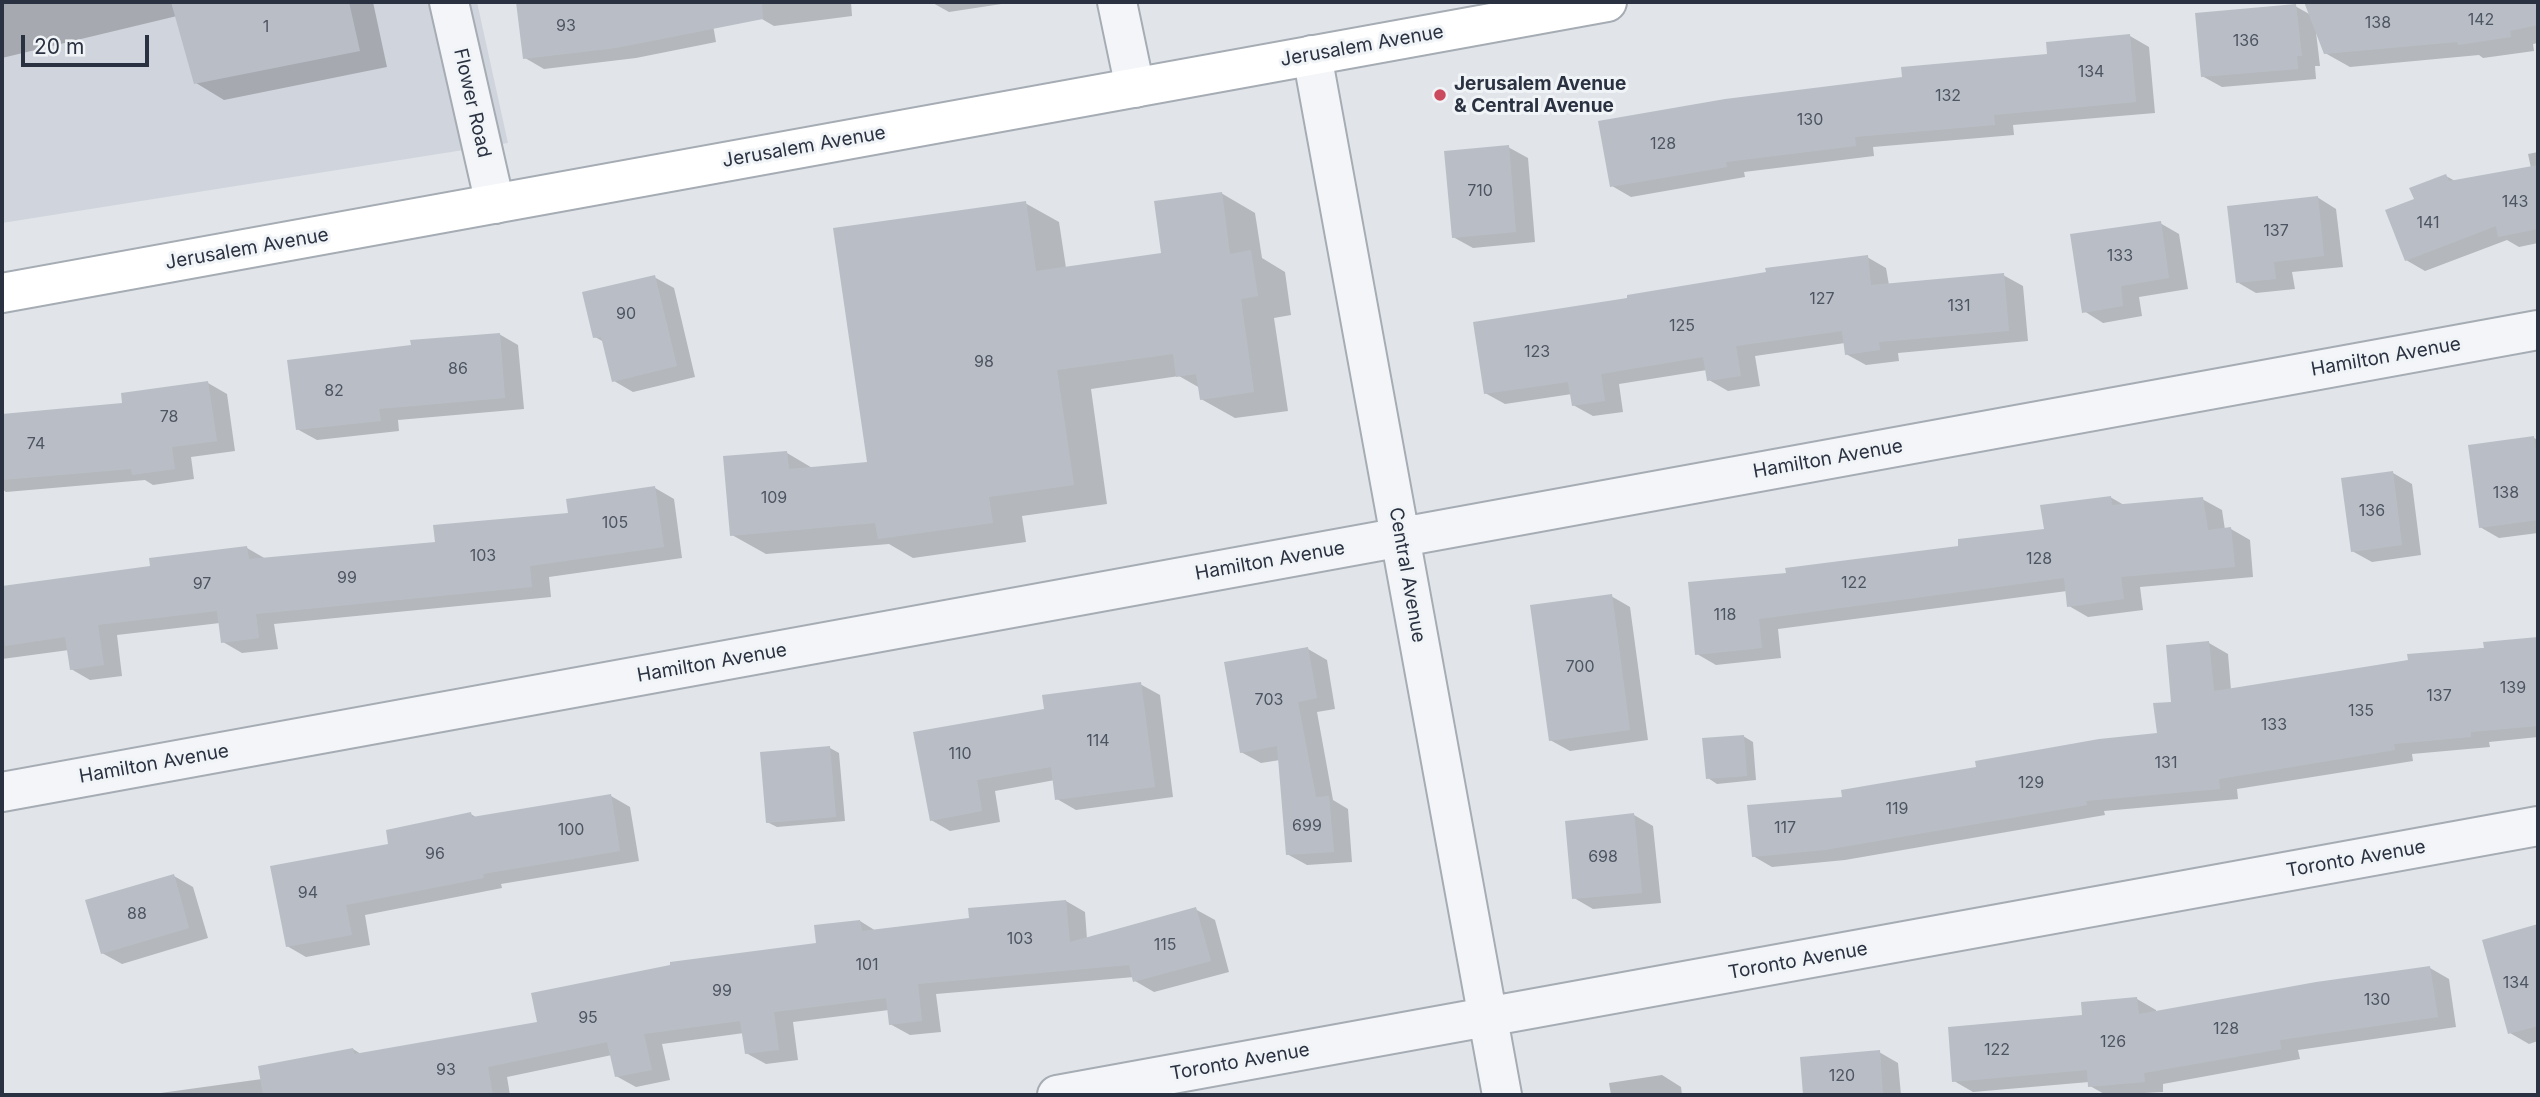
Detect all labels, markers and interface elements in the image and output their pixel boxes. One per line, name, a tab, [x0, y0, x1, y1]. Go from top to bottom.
house number: 142	[2468, 10, 2494, 30]
house number: 138	[2365, 13, 2391, 33]
house number: 93	[556, 16, 576, 36]
house number: 1	[263, 17, 269, 37]
street label: Jerusalem Avenue	[1279, 20, 1445, 72]
scale bar	[24, 21, 152, 65]
house number: 136	[2233, 31, 2259, 51]
text: 20 m	[34, 34, 84, 59]
street label: Flower Road	[448, 46, 496, 160]
house number: 134	[2078, 62, 2104, 82]
place label: Jerusalem Avenue & Central Avenue	[1454, 73, 1626, 117]
house number: 132	[1935, 86, 1961, 106]
marker: Jerusalem Avenue & Central Avenue	[1432, 87, 1448, 103]
house number: 130	[1797, 110, 1823, 130]
street label: Jerusalem Avenue	[721, 121, 887, 173]
house number: 128	[1650, 134, 1676, 154]
house number: 710	[1467, 181, 1493, 201]
house number: 143	[2502, 192, 2528, 212]
house number: 141	[2416, 213, 2440, 233]
house number: 137	[2263, 221, 2289, 241]
street label: Jerusalem Avenue	[164, 223, 330, 275]
house number: 133	[2107, 246, 2133, 266]
house number: 127	[1809, 289, 1835, 309]
house number: 131	[1948, 296, 1970, 316]
house number: 90	[616, 304, 636, 324]
house number: 125	[1669, 316, 1695, 336]
street label: Hamilton Avenue	[2309, 333, 2463, 381]
house number: 123	[1524, 342, 1550, 362]
house number: 98	[974, 352, 994, 372]
house number: 86	[448, 359, 468, 379]
house number: 82	[324, 381, 344, 401]
house number: 78	[160, 407, 178, 427]
house number: 74	[27, 434, 45, 454]
street label: Hamilton Avenue	[1751, 435, 1905, 483]
house number: 138	[2493, 483, 2519, 503]
house number: 109	[761, 488, 787, 508]
house number: 136	[2359, 501, 2385, 521]
street label: Central Avenue	[1384, 506, 1430, 644]
house number: 105	[602, 513, 628, 533]
street label: Hamilton Avenue	[1193, 537, 1347, 585]
house number: 103	[470, 546, 496, 566]
house number: 128	[2026, 549, 2052, 569]
house number: 99	[337, 568, 357, 588]
house number: 122	[1841, 573, 1867, 593]
house number: 97	[193, 574, 211, 594]
house number: 118	[1714, 605, 1736, 625]
street label: Hamilton Avenue	[635, 639, 789, 687]
house number: 700	[1566, 657, 1594, 677]
house number: 139	[2500, 678, 2526, 698]
house number: 137	[2426, 686, 2452, 706]
house number: 703	[1255, 690, 1283, 710]
house number: 135	[2348, 701, 2374, 721]
house number: 133	[2261, 715, 2287, 735]
house number: 114	[1086, 731, 1110, 751]
street label: Hamilton Avenue	[77, 740, 231, 788]
house number: 110	[948, 744, 972, 764]
house number: 131	[2155, 753, 2177, 773]
house number: 129	[2018, 773, 2044, 793]
house number: 119	[1886, 799, 1908, 819]
house number: 699	[1292, 816, 1322, 836]
house number: 117	[1774, 818, 1796, 838]
house number: 100	[558, 820, 584, 840]
street label: Toronto Avenue	[2285, 836, 2427, 882]
house number: 96	[425, 844, 445, 864]
house number: 698	[1588, 847, 1618, 867]
house number: 94	[298, 883, 318, 903]
house number: 88	[127, 904, 147, 924]
house number: 103	[1007, 929, 1033, 949]
house number: 115	[1154, 935, 1176, 955]
street label: Toronto Avenue	[1727, 938, 1869, 984]
house number: 101	[855, 955, 879, 975]
house number: 134	[2503, 973, 2529, 993]
house number: 99	[712, 981, 732, 1001]
house number: 130	[2364, 990, 2390, 1010]
house number: 95	[578, 1008, 598, 1028]
house number: 128	[2213, 1019, 2239, 1039]
house number: 126	[2100, 1032, 2126, 1052]
street label: Toronto Avenue	[1169, 1039, 1311, 1085]
house number: 122	[1984, 1040, 2010, 1060]
house number: 93	[436, 1060, 456, 1080]
house number: 120	[1829, 1066, 1855, 1086]

